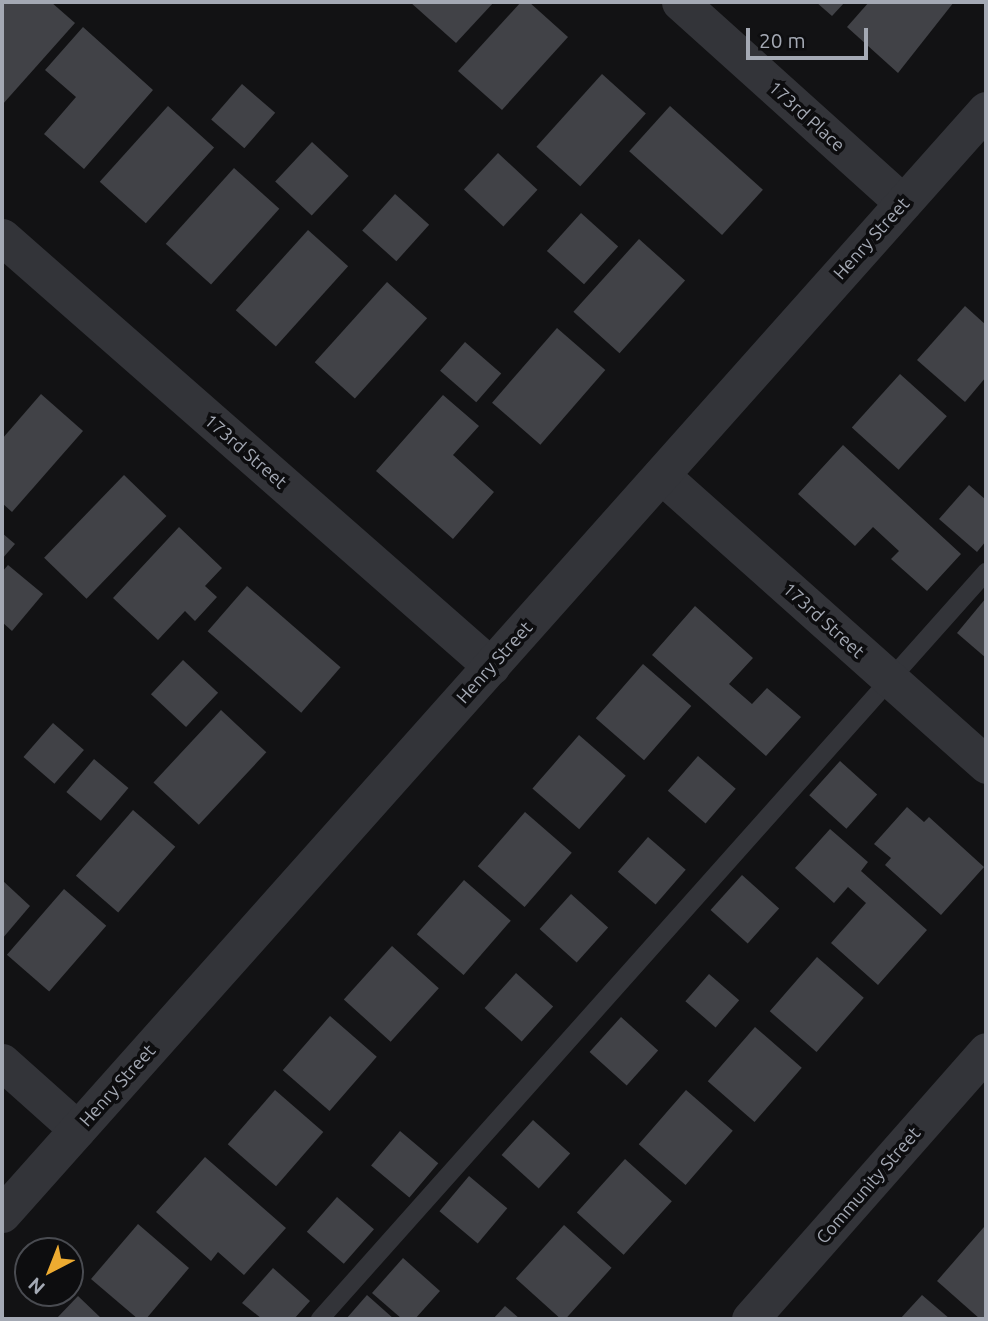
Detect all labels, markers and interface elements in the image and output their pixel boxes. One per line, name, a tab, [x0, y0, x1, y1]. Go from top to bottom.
scale bar	[750, 14, 872, 58]
text: 20 m	[759, 28, 806, 52]
street label: 173rd Place	[764, 76, 850, 156]
street label: Henry Street	[829, 192, 913, 284]
street label: 173rd Street	[200, 409, 292, 493]
street label: 173rd Street	[779, 578, 869, 662]
street label: Henry Street	[452, 616, 536, 708]
street label: Henry Street	[75, 1039, 159, 1131]
street label: Community Street	[811, 1122, 925, 1248]
north arrow	[14, 1237, 84, 1307]
text: N	[24, 1273, 49, 1299]

